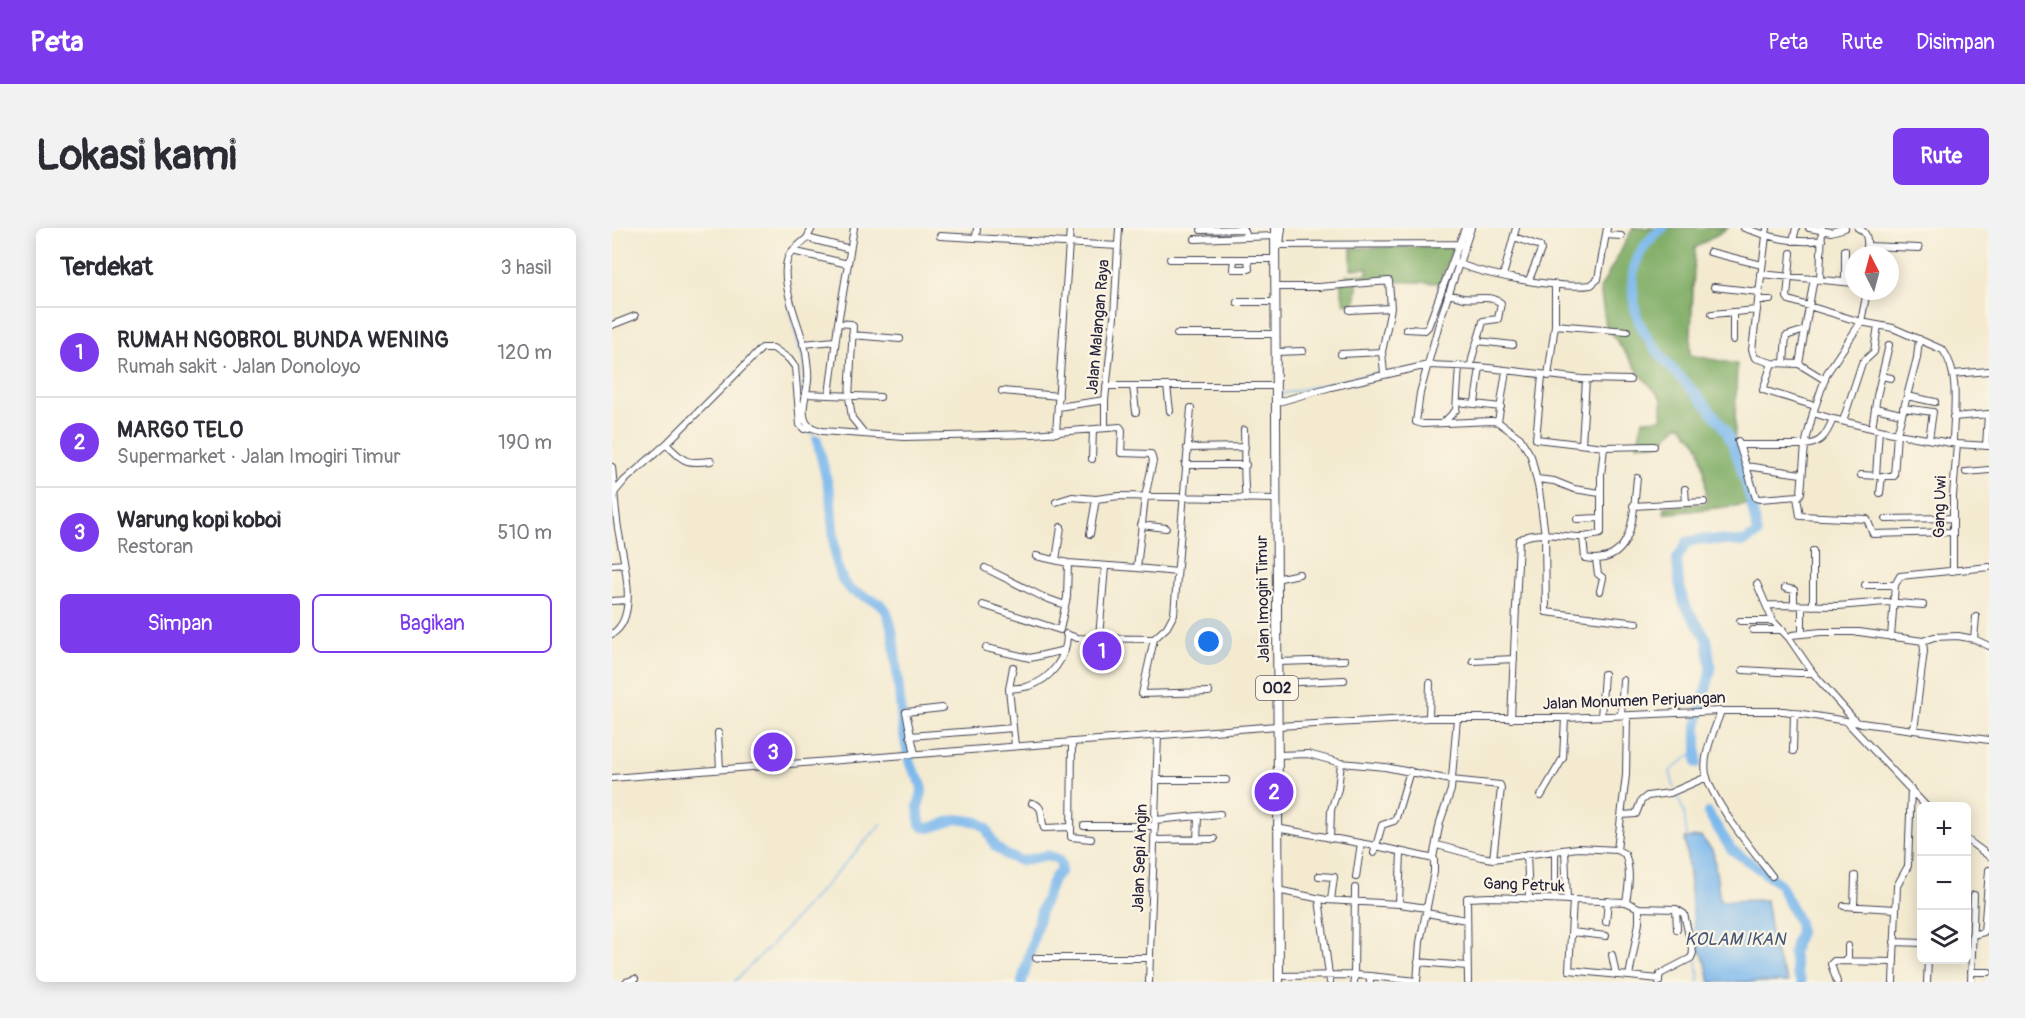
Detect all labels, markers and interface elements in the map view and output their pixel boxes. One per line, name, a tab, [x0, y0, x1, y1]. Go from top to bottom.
text: Peta	[30, 25, 84, 60]
text: Peta	[1768, 29, 1808, 56]
text: Rute	[1841, 29, 1883, 56]
text: Disimpan	[1916, 29, 1995, 56]
button: Rute	[1893, 128, 1989, 185]
text: Lokasi kami	[36, 130, 236, 182]
north arrow	[1845, 246, 1899, 300]
text: Terdekat	[60, 251, 153, 283]
text: 3 hasil	[501, 255, 552, 280]
street label: Jalan Malangan Raya	[1082, 259, 1114, 395]
text: RUMAH NGOBROL BUNDA WENING	[117, 326, 449, 354]
text: 1	[76, 340, 83, 365]
text: 120 m	[497, 340, 552, 365]
text: Rumah sakit · Jalan Donoloyo	[117, 354, 360, 379]
text: MARGO TELO	[117, 416, 243, 444]
text: 2	[74, 430, 85, 455]
text: 190 m	[498, 430, 552, 455]
text: Supermarket · Jalan Imogiri Timur	[117, 444, 401, 469]
street label: Gang Uwi	[1929, 475, 1951, 539]
text: Warung kopi koboi	[117, 506, 281, 534]
text: 3	[74, 520, 85, 545]
text: 510 m	[498, 520, 552, 545]
text: Restoran	[117, 534, 193, 559]
street label: Jalan Imogiri Timur	[1252, 535, 1274, 663]
button: Simpan	[60, 594, 300, 653]
button: Bagikan	[312, 594, 552, 653]
your location	[1194, 627, 1223, 656]
pin: 1	[1082, 628, 1122, 674]
road number: 002	[1256, 676, 1298, 700]
street label: Jalan Monumen Perjuangan	[1542, 688, 1726, 714]
pin: 3	[754, 730, 792, 774]
pin: 2	[1254, 770, 1294, 814]
map controls	[1917, 802, 1971, 964]
button: +	[1917, 802, 1971, 856]
street label: Jalan Sepi Angin	[1128, 803, 1152, 913]
button: −	[1917, 856, 1971, 910]
street label: Gang Petruk	[1483, 874, 1566, 896]
button: layers	[1917, 910, 1971, 964]
water label: KOLAM IKAN	[1685, 928, 1787, 951]

